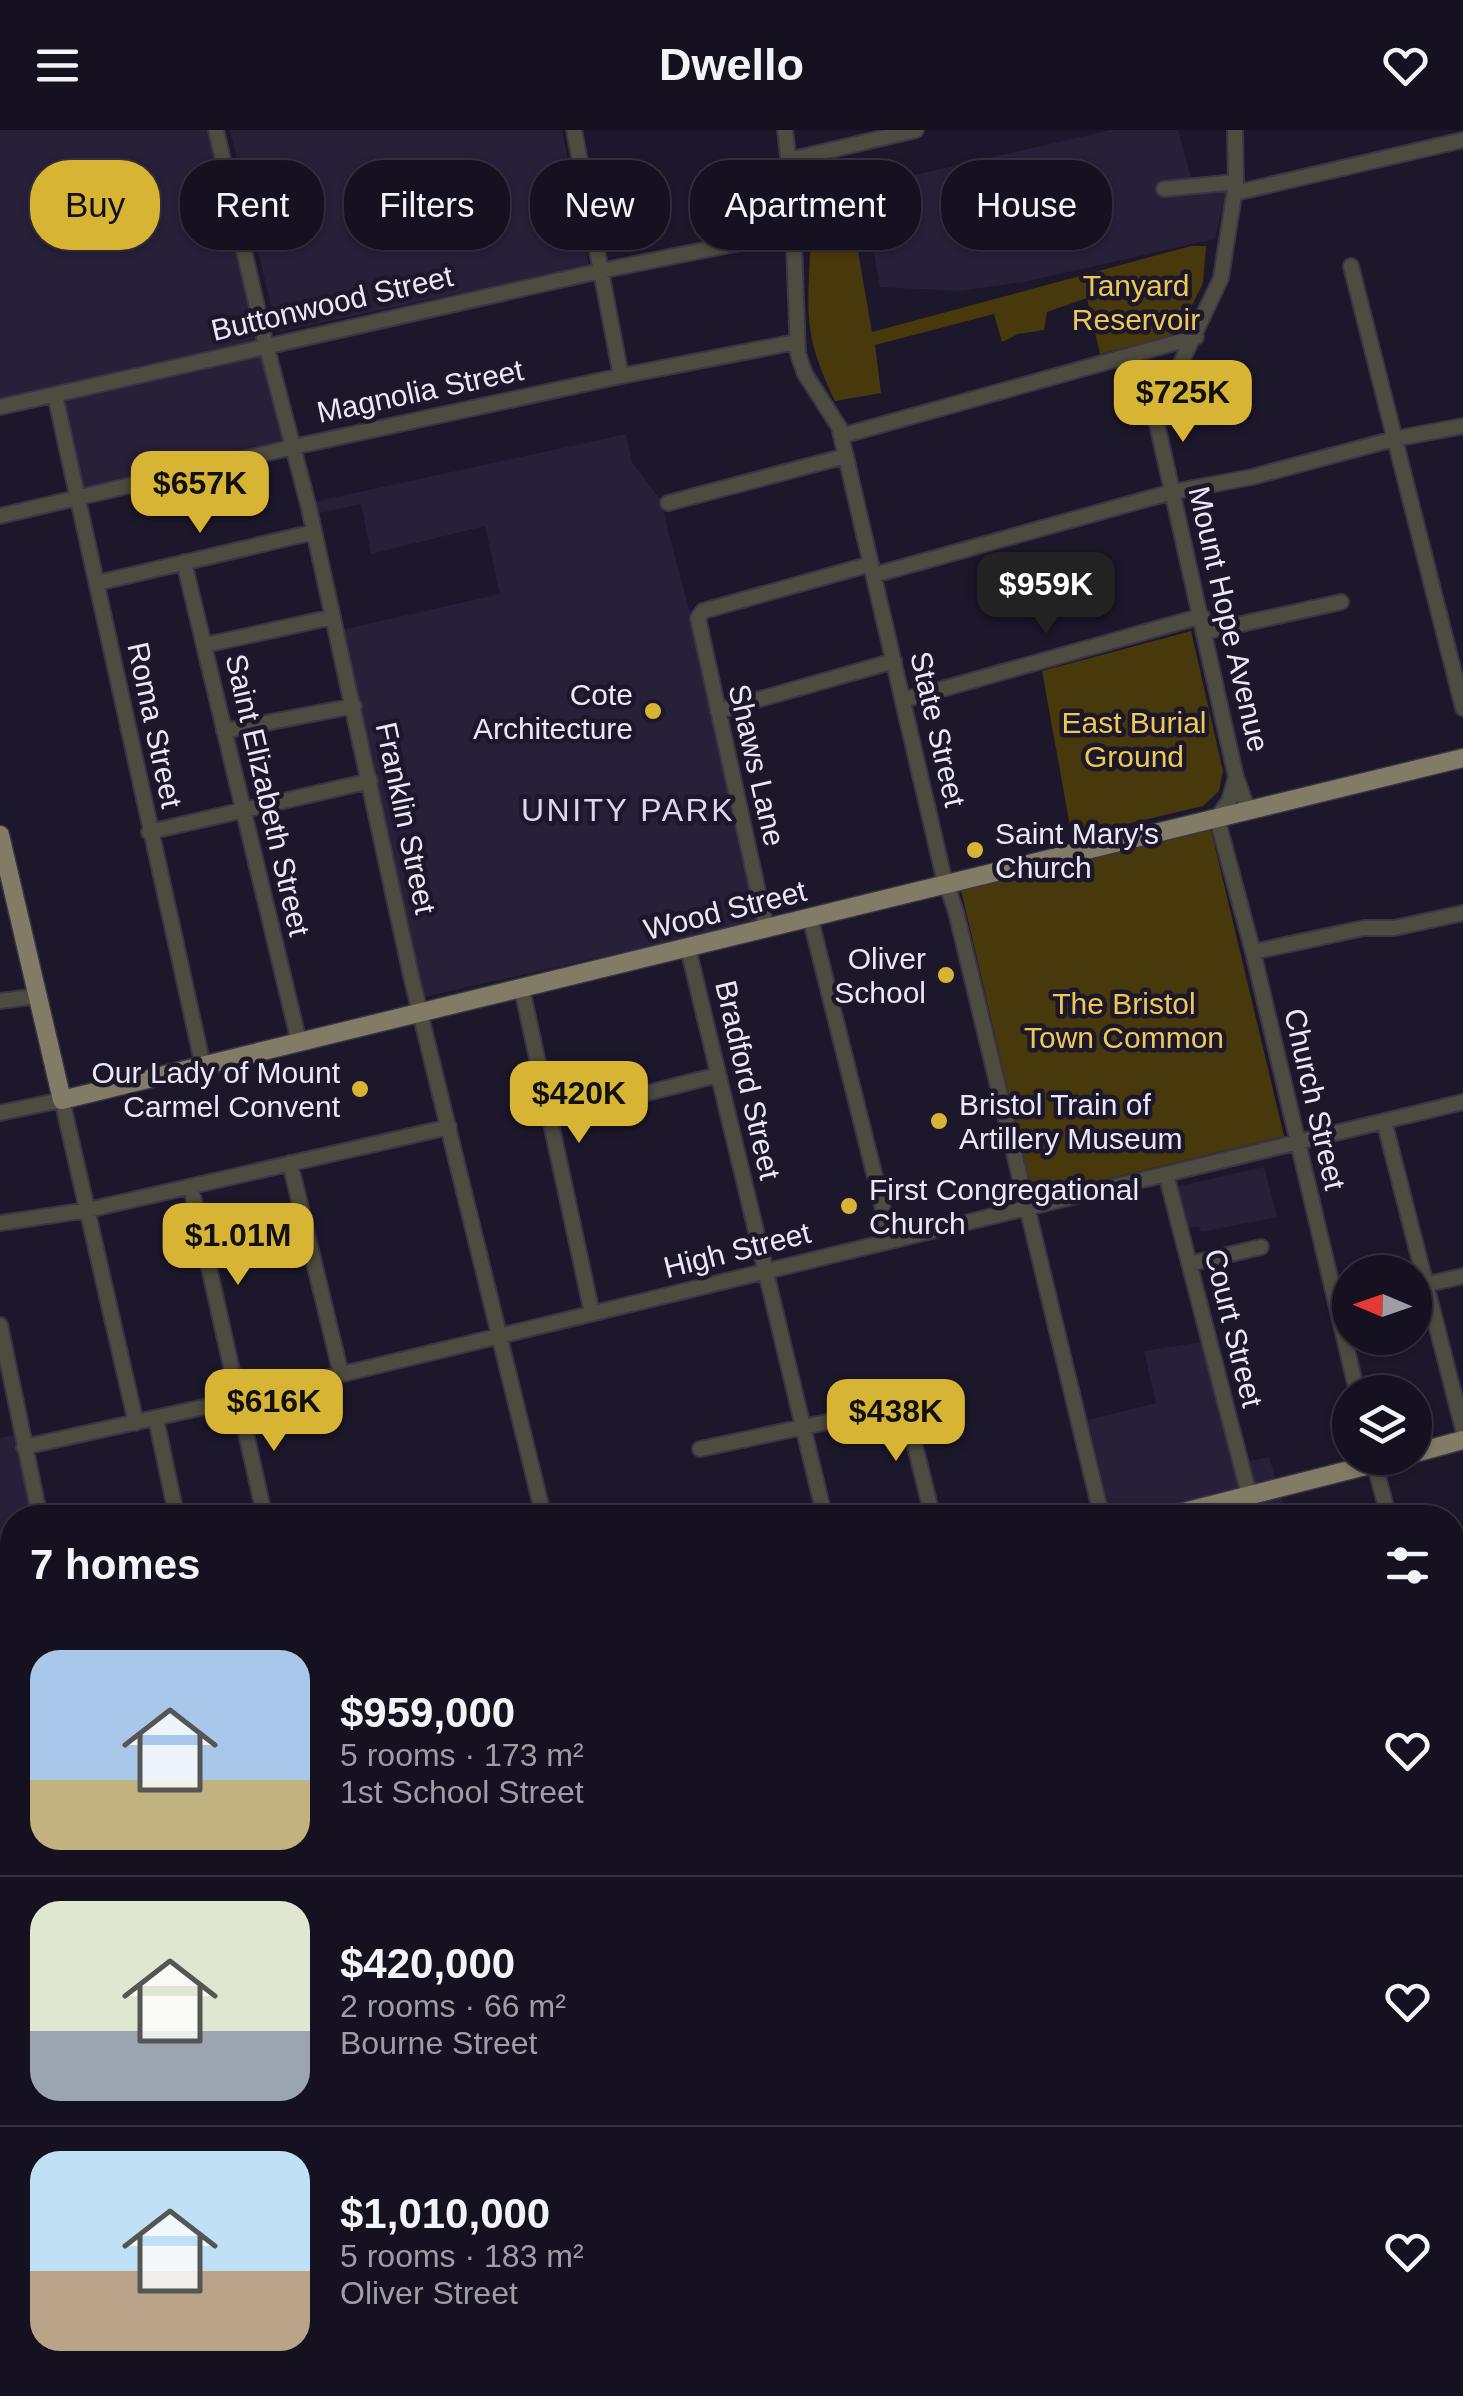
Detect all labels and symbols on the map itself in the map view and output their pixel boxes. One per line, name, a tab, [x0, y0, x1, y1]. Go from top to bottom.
street label: Buttonwood Street	[208, 259, 457, 347]
park label: Tanyard Reservoir	[1072, 269, 1200, 336]
street label: Magnolia Street	[314, 353, 527, 429]
pin: $725K	[1113, 360, 1253, 445]
pin: $657K	[130, 451, 270, 536]
street label: Mount Hope Avenue	[1182, 483, 1276, 755]
pin: $959K	[976, 552, 1116, 637]
street label: Roma Street	[121, 639, 189, 811]
street label: State Street	[904, 648, 972, 811]
street label: Saint Elizabeth Street	[219, 651, 317, 940]
place label: Cote Architecture	[473, 678, 633, 745]
street label: Shaws Lane	[722, 681, 792, 849]
marker: Cote Architecture	[642, 700, 664, 722]
park label: East Burial Ground	[1061, 706, 1207, 773]
street label: Franklin Street	[370, 719, 443, 917]
district label: UNITY PARK	[521, 792, 735, 828]
place label: Saint Mary's Church	[995, 817, 1159, 884]
marker: Saint Mary's Church	[964, 839, 986, 861]
street label: Wood Street	[640, 874, 810, 946]
place label: Oliver School	[834, 942, 926, 1009]
marker: Oliver School	[935, 964, 957, 986]
street label: Bradford Street	[709, 977, 787, 1183]
park label: The Bristol Town Common	[1024, 987, 1224, 1054]
street label: Church Street	[1278, 1005, 1352, 1194]
place label: Our Lady of Mount Carmel Convent	[92, 1056, 341, 1123]
pin: $420K	[509, 1061, 649, 1146]
marker: Our Lady of Mount Carmel Convent	[349, 1078, 371, 1100]
place label: Bristol Train of Artillery Museum	[959, 1088, 1182, 1155]
marker: Bristol Train of Artillery Museum	[928, 1110, 950, 1132]
place label: First Congregational Church	[869, 1173, 1139, 1240]
marker: First Congregational Church	[838, 1195, 860, 1217]
pin: $1.01M	[157, 1203, 319, 1288]
street label: High Street	[660, 1216, 814, 1284]
street label: Court Street	[1198, 1246, 1270, 1411]
north arrow	[1332, 1255, 1432, 1355]
pin: $616K	[204, 1369, 344, 1454]
pin: $438K	[826, 1379, 966, 1464]

